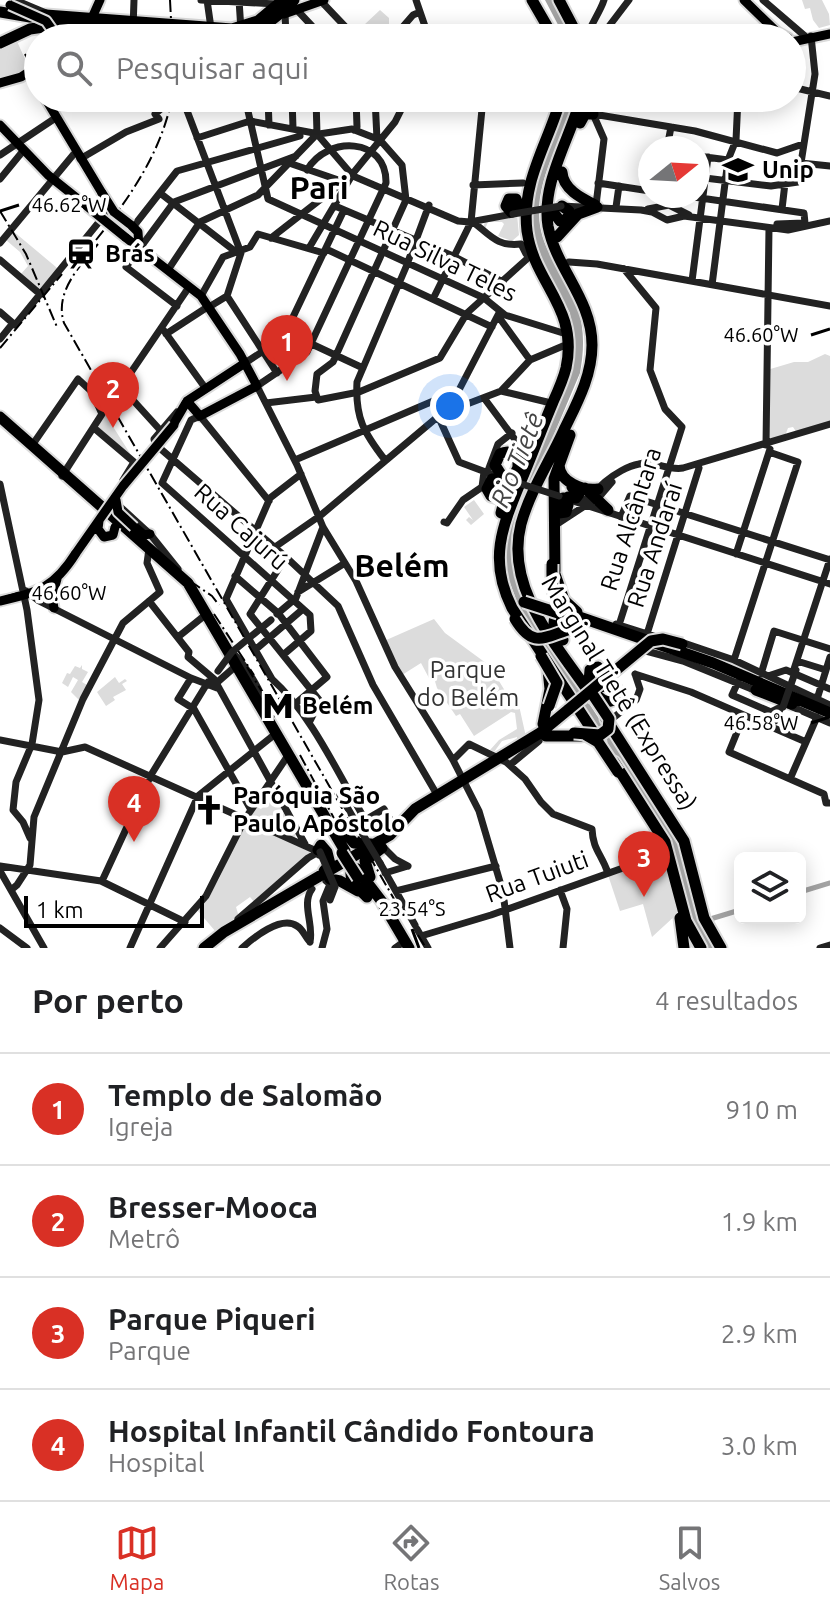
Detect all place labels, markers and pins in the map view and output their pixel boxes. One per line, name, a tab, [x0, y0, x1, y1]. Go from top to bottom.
school or university icon: Unip	[721, 153, 755, 187]
place label: Unip	[762, 156, 814, 183]
station icon: Brás	[64, 237, 98, 271]
place label: Brás	[105, 240, 155, 267]
pin: 1	[261, 315, 313, 381]
pin: 2	[87, 362, 139, 428]
metro station icon: Belém	[261, 689, 295, 723]
place label: Belém	[302, 692, 374, 719]
pin: 4	[108, 776, 160, 842]
place label: Paróquia São Paulo Apóstolo	[233, 782, 405, 837]
church icon: Paróquia São Paulo Apóstolo	[192, 793, 226, 827]
pin: 3	[618, 831, 670, 897]

